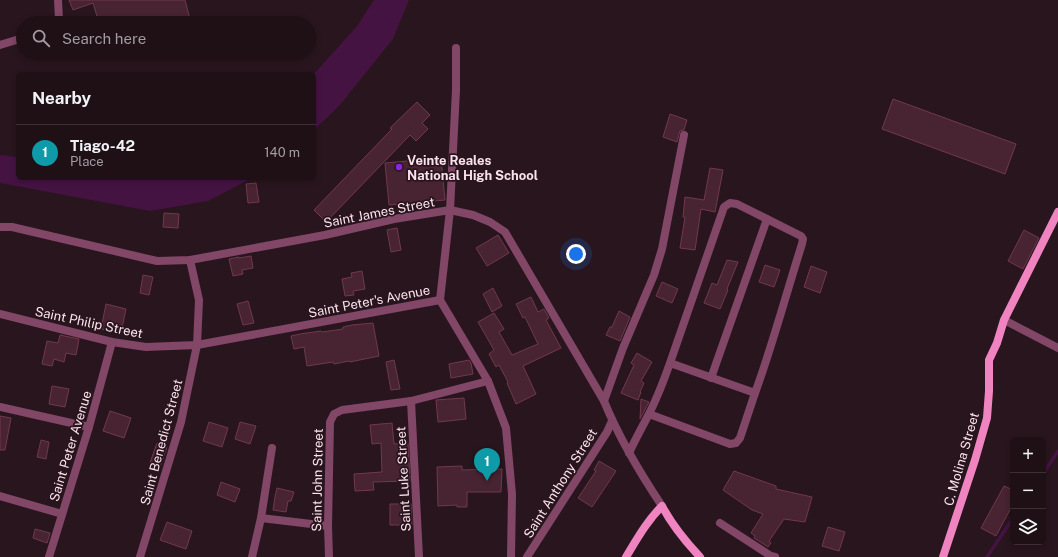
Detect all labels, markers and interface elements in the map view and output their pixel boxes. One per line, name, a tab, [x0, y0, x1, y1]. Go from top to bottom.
search box	[16, 16, 316, 60]
icon: search	[30, 27, 52, 49]
text: Search here	[62, 30, 146, 47]
text: Nearby	[32, 88, 91, 108]
text: Tiago-42	[70, 137, 135, 154]
text: 1	[42, 145, 48, 160]
text: 140 m	[264, 145, 300, 160]
place label: Veinte Reales National High School	[407, 153, 538, 183]
text: Place	[70, 154, 104, 169]
marker: Veinte Reales National High School	[394, 162, 404, 172]
street label: Saint James Street	[322, 194, 436, 231]
your location	[566, 244, 586, 264]
street label: Saint Peter's Avenue	[307, 282, 431, 321]
street label: Saint Philip Street	[34, 304, 144, 341]
street label: Saint Benedict Street	[137, 378, 186, 507]
street label: Saint Peter Avenue	[46, 389, 94, 503]
street label: C. Molina Street	[941, 411, 982, 508]
street label: Saint Luke Street	[393, 426, 414, 532]
street label: Saint Anthony Street	[521, 426, 600, 541]
street label: Saint John Street	[309, 428, 326, 532]
map controls	[1010, 437, 1046, 545]
button: +	[1010, 437, 1046, 473]
pin: 1	[474, 448, 500, 481]
button: −	[1010, 473, 1046, 509]
button: layers	[1010, 509, 1046, 545]

